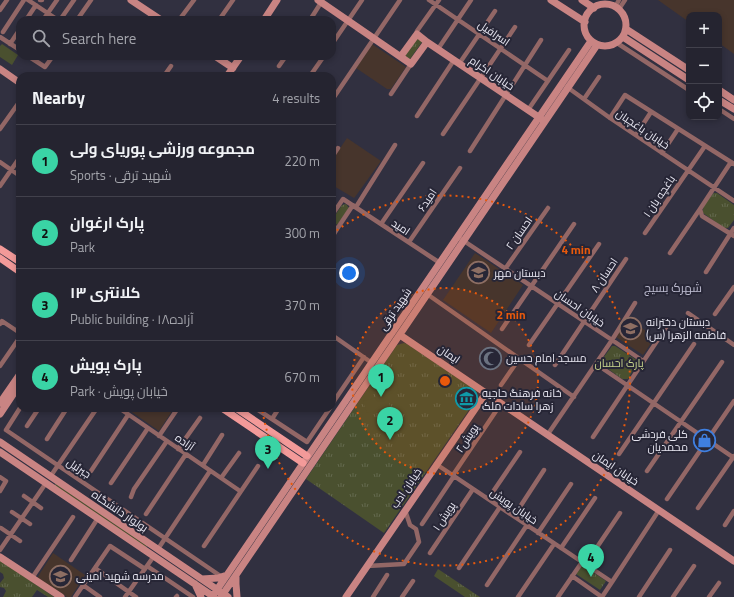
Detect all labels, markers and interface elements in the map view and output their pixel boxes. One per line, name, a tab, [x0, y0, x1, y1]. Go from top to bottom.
map controls	[686, 12, 722, 120]
button: +	[686, 12, 722, 48]
search box	[16, 16, 336, 60]
street label: اسرافیل	[475, 16, 513, 50]
icon: search	[30, 27, 52, 49]
text: Search here	[62, 27, 136, 50]
button: −	[686, 48, 722, 84]
street label: خیابان اکرام	[466, 52, 518, 94]
button: locate	[686, 84, 722, 120]
text: Nearby	[32, 85, 85, 111]
text: 4 results	[272, 88, 320, 108]
street label: خیابان باغچبان	[613, 105, 673, 153]
text: مجموعه ورزشی پوریای ولی	[70, 137, 255, 160]
text: 1	[41, 151, 49, 171]
text: 220 m	[284, 151, 320, 171]
text: Sports · شهید ترقی	[70, 165, 172, 185]
street label: باغچه بان ۱	[639, 172, 679, 220]
street label: امید۶	[414, 185, 440, 215]
text: پارک ارغوان	[70, 211, 144, 234]
street label: احسان ۲	[502, 213, 536, 253]
street label: امید	[389, 215, 413, 239]
text: 2	[41, 223, 49, 243]
text: 300 m	[284, 223, 320, 243]
text: Park	[70, 237, 95, 257]
text: 4 min	[561, 240, 591, 259]
street label: احسان ۸	[587, 255, 621, 295]
school or university icon: دبستان مهر	[465, 260, 491, 286]
your location	[339, 263, 359, 283]
place label: دبستان مهر	[493, 265, 546, 281]
district label: شهرک بسیج	[644, 278, 702, 297]
text: کلانتری ۱۳	[70, 281, 140, 304]
street label: شهید ترقی	[375, 284, 415, 334]
street label: خیابان احسان	[552, 285, 608, 331]
text: 3	[41, 295, 49, 315]
text: 370 m	[284, 295, 320, 315]
text: 2 min	[496, 305, 526, 324]
text: Public building · آزاده۱۸	[70, 309, 194, 329]
place label: دبستان دخترانه فاطمه الزهرا (س)	[646, 314, 726, 343]
school or university icon: دبستان دخترانه فاطمه الزهرا (س)	[618, 315, 644, 341]
street label: ایمان	[435, 341, 463, 367]
mosque icon: مسجد امام حسین	[478, 345, 504, 371]
place label: مسجد امام حسین	[506, 350, 587, 366]
text: پارک پویش	[70, 353, 142, 376]
park label: پارک احسان	[594, 355, 644, 371]
pin: 1	[368, 364, 394, 397]
text: 4	[41, 367, 49, 387]
text: 670 m	[284, 367, 320, 387]
centre of rings	[438, 374, 452, 388]
text: Park · خیابان پویش	[70, 381, 168, 401]
place label: خانه فرهنگ حاجیه زهرا سادات ملک	[482, 385, 562, 414]
museum icon: خانه فرهنگ حاجیه زهرا سادات ملک	[454, 386, 480, 412]
pin: 2	[377, 407, 403, 440]
street label: پویش۲	[451, 420, 483, 456]
place label: کلی فردشی محمدیان	[631, 426, 688, 455]
shop icon: کلی فردشی محمدیان	[691, 427, 717, 453]
street label: آزاده	[172, 430, 198, 454]
pin: 3	[255, 436, 281, 469]
street label: خیابان ایمان	[590, 447, 642, 489]
street label: جبرئیل	[64, 454, 94, 482]
street label: خیابان ادب	[387, 465, 425, 511]
street label: خیابان پویش	[487, 484, 541, 528]
street label: بولوار دانشگاه	[89, 486, 151, 536]
street label: پویش ۱	[428, 498, 460, 534]
pin: 4	[578, 544, 604, 577]
school or university icon: مدرسه شهید امینی	[48, 563, 74, 589]
place label: مدرسه شهید امینی	[76, 568, 164, 584]

